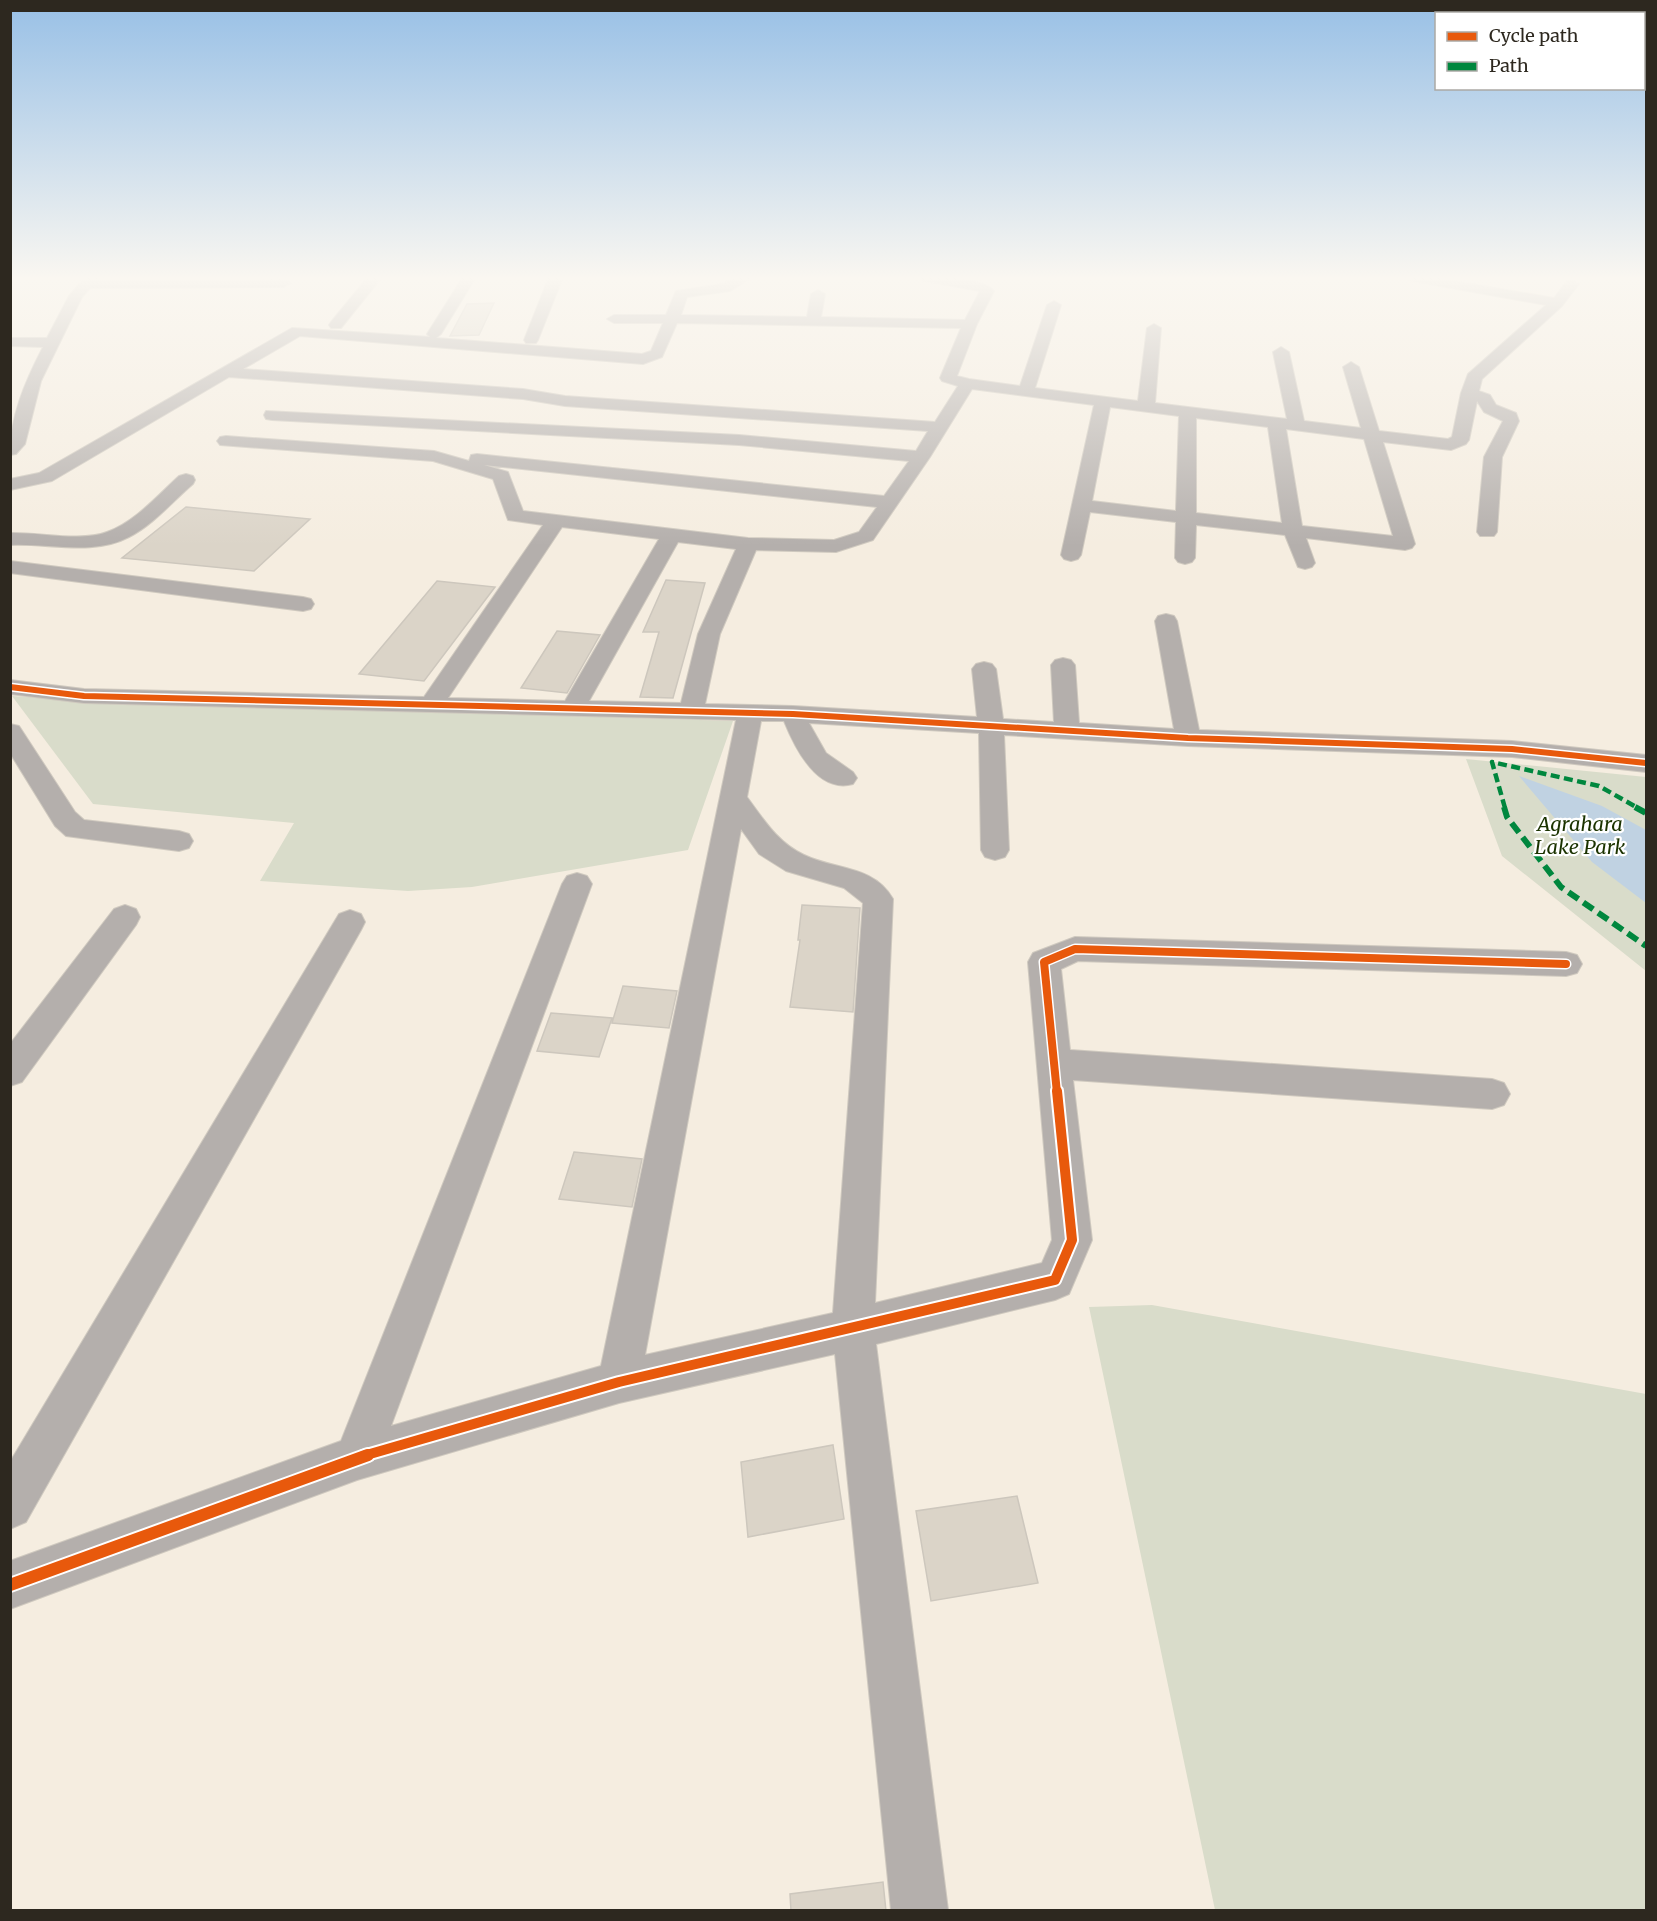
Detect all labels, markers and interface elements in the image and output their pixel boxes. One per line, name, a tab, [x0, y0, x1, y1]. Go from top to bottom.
legend	[1435, 12, 1645, 90]
text: Cycle path	[1489, 24, 1579, 47]
text: Path	[1489, 54, 1529, 77]
park label: Agrahara Lake Park	[1535, 811, 1625, 859]

